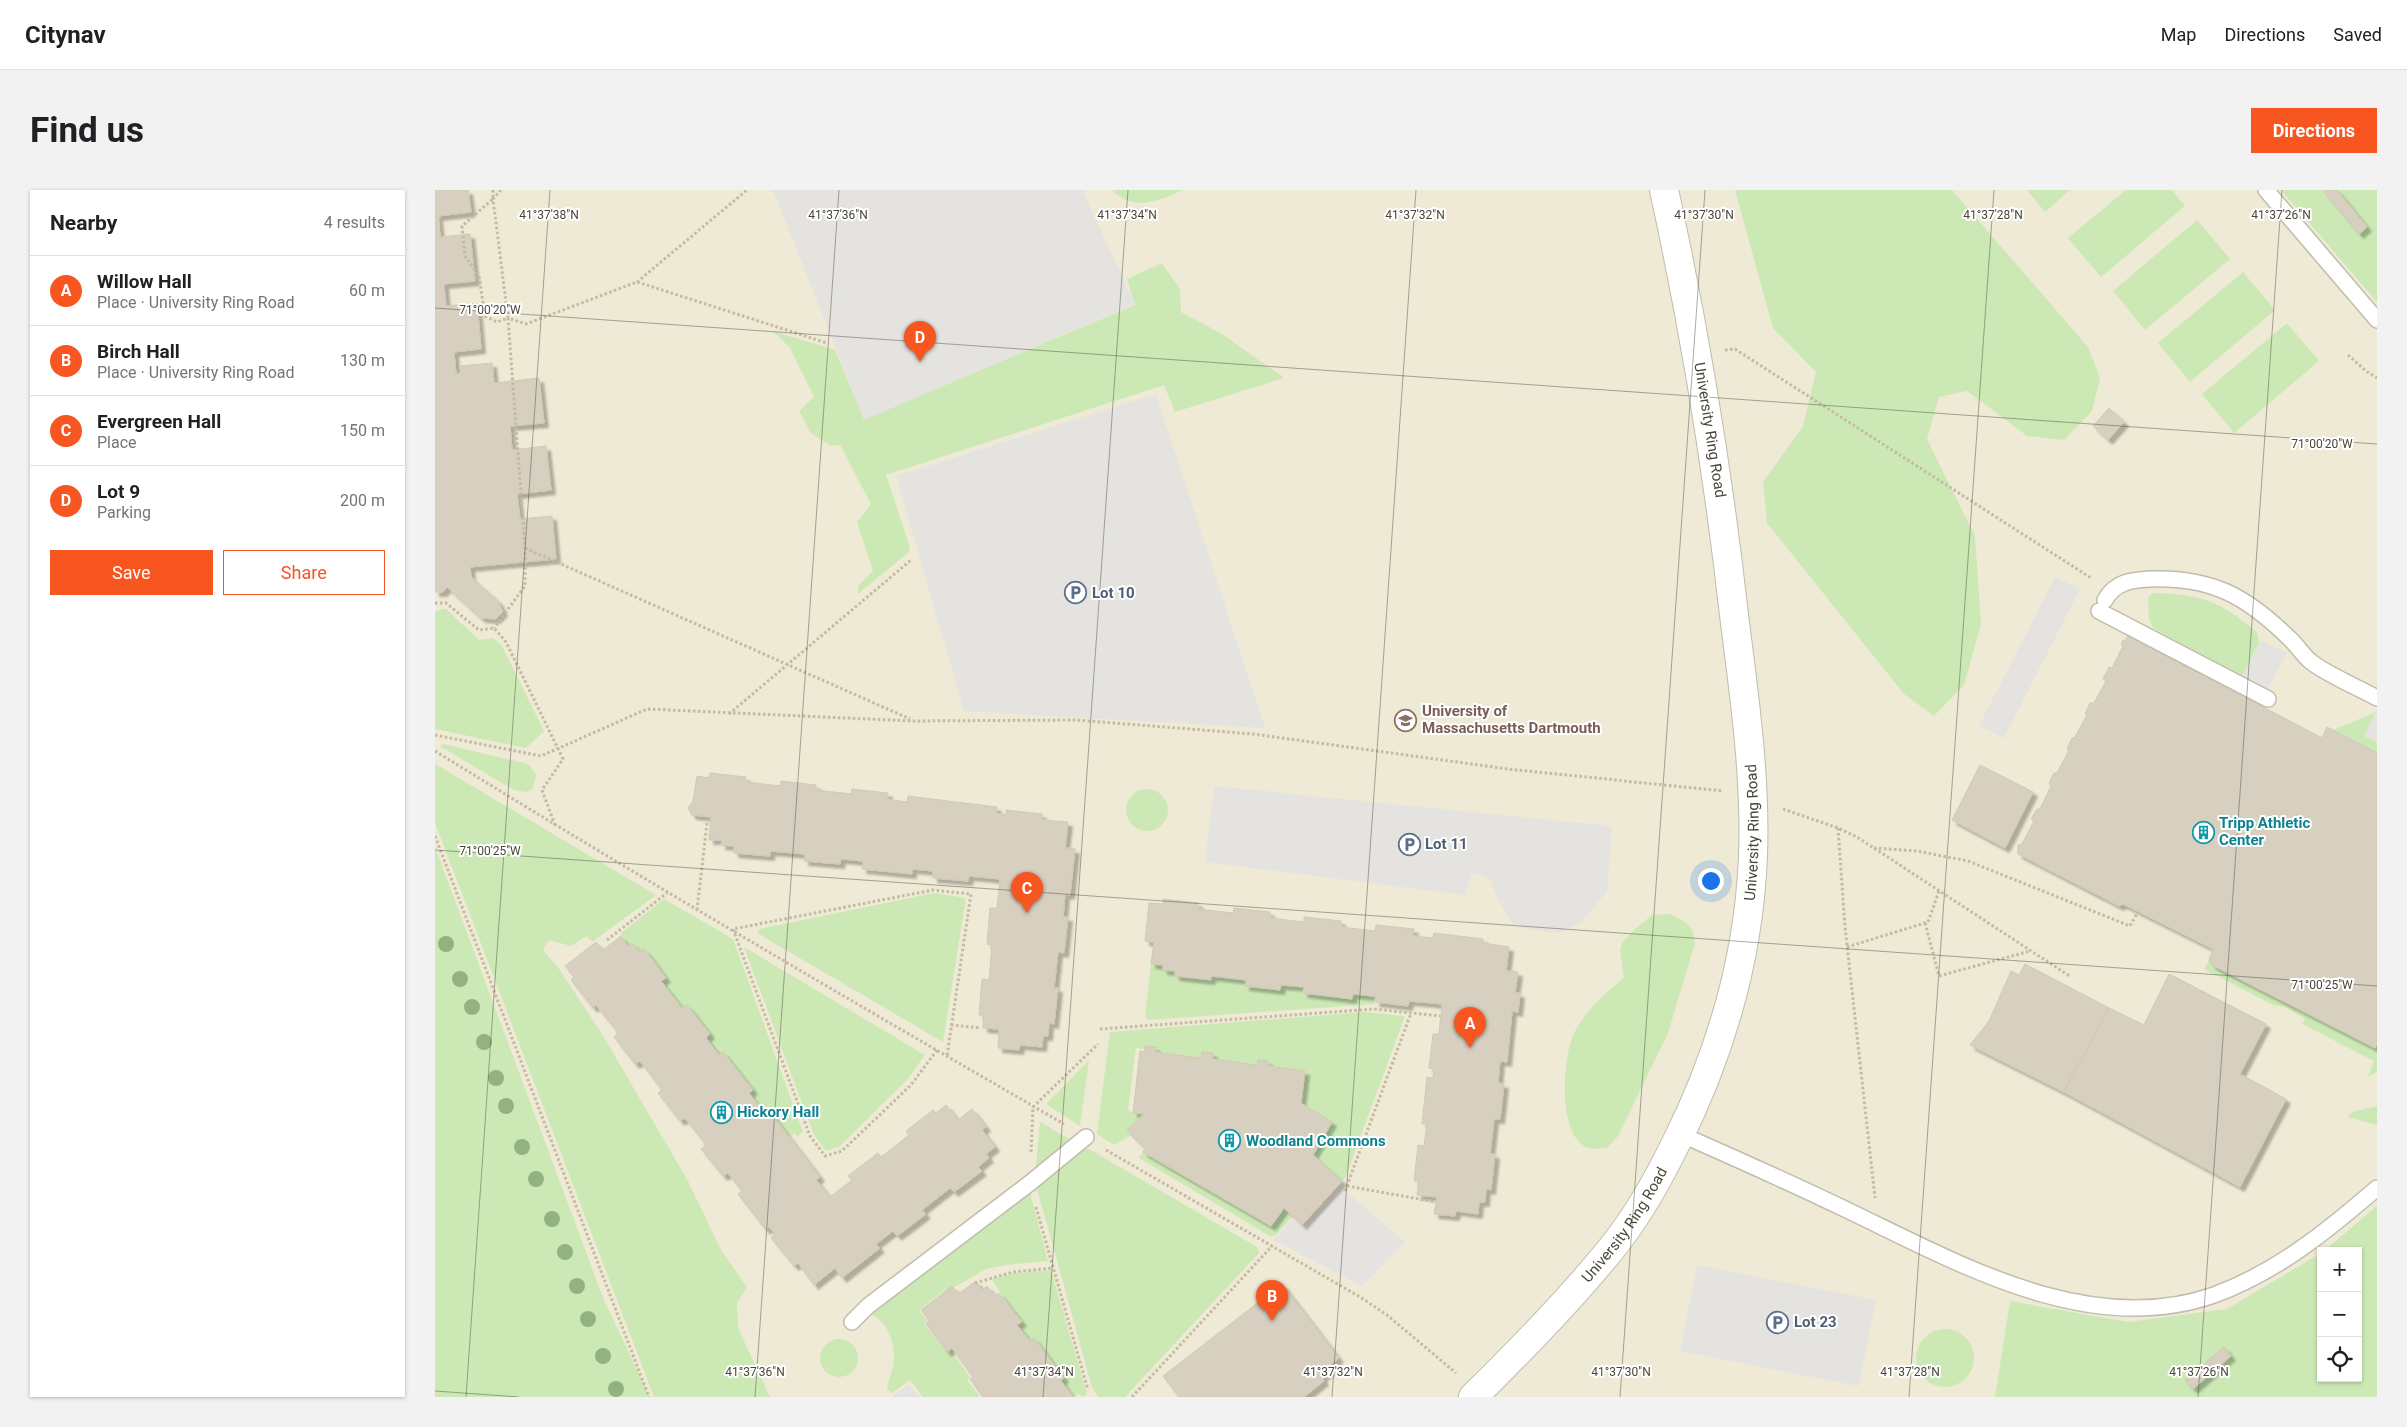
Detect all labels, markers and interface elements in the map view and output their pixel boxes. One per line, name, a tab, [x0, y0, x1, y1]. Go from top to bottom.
text: Citynav	[25, 21, 106, 49]
text: Map	[2161, 24, 2196, 45]
text: Directions	[2224, 24, 2305, 45]
text: Saved	[2333, 24, 2382, 45]
button: Directions	[2251, 108, 2377, 153]
text: Find us	[30, 110, 144, 151]
text: 41°37'38"N	[519, 208, 579, 222]
text: 41°37'36"N	[808, 208, 868, 222]
text: 41°37'34"N	[1097, 208, 1157, 222]
text: 41°37'32"N	[1385, 208, 1445, 222]
text: 41°37'30"N	[1674, 208, 1734, 222]
text: 41°37'28"N	[1963, 208, 2023, 222]
text: 41°37'26"N	[2251, 208, 2311, 222]
text: Nearby	[50, 211, 117, 235]
text: 4 results	[324, 213, 385, 232]
text: Willow Hall	[97, 270, 192, 293]
text: A	[61, 281, 71, 300]
text: 60 m	[349, 281, 385, 300]
text: Place · University Ring Road	[97, 293, 295, 312]
text: 71°00'20"W	[459, 303, 521, 317]
pin: D	[904, 321, 936, 362]
text: Birch Hall	[97, 340, 180, 363]
text: B	[61, 351, 71, 370]
text: 130 m	[340, 351, 385, 370]
street label: University Ring Road	[1690, 361, 1730, 499]
text: Place · University Ring Road	[97, 363, 295, 382]
text: Evergreen Hall	[97, 410, 221, 433]
text: C	[61, 421, 71, 440]
text: 150 m	[340, 421, 385, 440]
text: Place	[97, 433, 137, 452]
text: 71°00'20"W	[2291, 437, 2353, 451]
text: Lot 9	[97, 480, 140, 503]
text: D	[61, 491, 71, 510]
text: 200 m	[340, 491, 385, 510]
text: Parking	[97, 503, 151, 522]
button: Save	[50, 550, 213, 595]
button: Share	[223, 550, 385, 595]
parking icon: Lot 10	[1064, 581, 1088, 605]
place label: Lot 10	[1092, 584, 1135, 602]
place label: University of Massachusetts Dartmouth	[1422, 702, 1601, 737]
school or university icon: University of Massachusetts Dartmouth	[1394, 708, 1418, 732]
street label: University Ring Road	[1741, 763, 1762, 902]
place label: Tripp Athletic Center	[2219, 814, 2310, 849]
building icon: Tripp Athletic Center	[2191, 820, 2215, 844]
parking icon: Lot 11	[1397, 832, 1421, 856]
place label: Lot 11	[1425, 835, 1468, 853]
text: 71°00'25"W	[459, 844, 521, 858]
your location	[1698, 868, 1724, 894]
pin: C	[1011, 872, 1043, 913]
text: 71°00'25"W	[2291, 978, 2353, 992]
pin: A	[1454, 1007, 1486, 1048]
building icon: Hickory Hall	[709, 1100, 733, 1124]
place label: Hickory Hall	[737, 1103, 819, 1121]
building icon: Woodland Commons	[1218, 1129, 1242, 1153]
place label: Woodland Commons	[1246, 1132, 1386, 1150]
street label: University Ring Road	[1578, 1164, 1671, 1286]
map controls	[2317, 1247, 2362, 1382]
button: +	[2317, 1247, 2362, 1292]
pin: B	[1256, 1280, 1288, 1321]
button: −	[2317, 1292, 2362, 1337]
parking icon: Lot 23	[1766, 1310, 1790, 1334]
place label: Lot 23	[1794, 1313, 1837, 1331]
button: locate	[2317, 1337, 2362, 1382]
text: 41°37'36"N	[725, 1365, 785, 1379]
text: 41°37'34"N	[1014, 1365, 1074, 1379]
text: 41°37'32"N	[1303, 1365, 1363, 1379]
text: 41°37'30"N	[1591, 1365, 1651, 1379]
text: 41°37'28"N	[1880, 1365, 1940, 1379]
text: 41°37'26"N	[2169, 1365, 2229, 1379]

